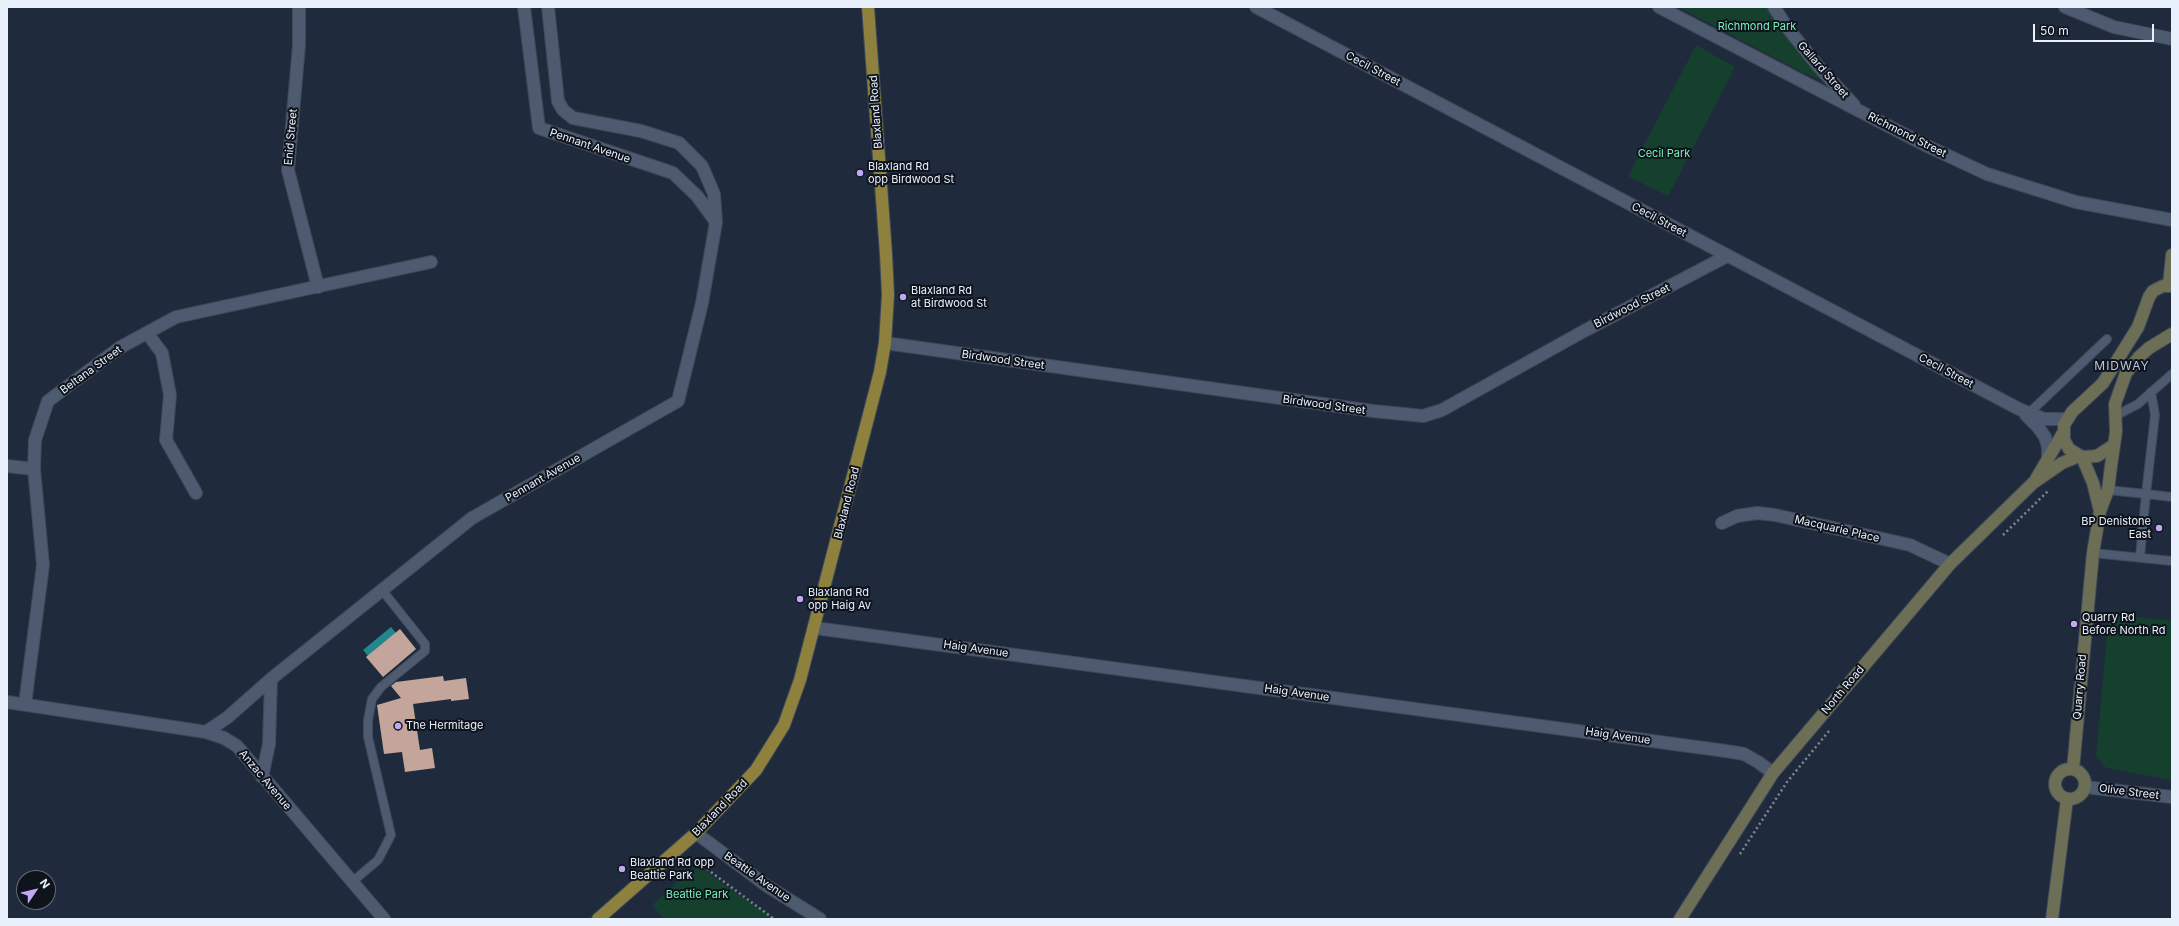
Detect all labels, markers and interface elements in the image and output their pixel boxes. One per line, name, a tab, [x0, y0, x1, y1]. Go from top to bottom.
scale bar	[2035, 16, 2156, 42]
park label: Richmond Park	[1718, 20, 1796, 34]
text: 50 m	[2040, 23, 2069, 38]
street label: Gallard Street	[1795, 39, 1851, 101]
street label: Cecil Street	[1343, 49, 1403, 89]
street label: Blaxland Road	[867, 75, 885, 149]
street label: Enid Street	[282, 108, 300, 166]
street label: Richmond Street	[1866, 110, 1948, 160]
street label: Pennant Avenue	[548, 126, 632, 166]
park label: Cecil Park	[1638, 147, 1690, 161]
place label: Blaxland Rd opp Birdwood St	[868, 160, 954, 186]
marker: Blaxland Rd opp Birdwood St	[855, 168, 865, 178]
street label: Cecil Street	[1629, 200, 1689, 240]
street label: Birdwood Street	[1592, 281, 1672, 331]
place label: Blaxland Rd at Birdwood St	[911, 284, 987, 310]
marker: Blaxland Rd at Birdwood St	[898, 292, 908, 302]
street label: Beltana Street	[58, 343, 124, 397]
street label: Birdwood Street	[961, 348, 1045, 372]
street label: Cecil Street	[1916, 351, 1976, 391]
district label: MIDWAY	[2094, 359, 2150, 373]
street label: Birdwood Street	[1282, 393, 1366, 417]
street label: Pennant Avenue	[503, 451, 583, 505]
street label: Blaxland Road	[832, 466, 862, 540]
street label: Macquarie Place	[1793, 513, 1881, 545]
place label: BP Denistone East	[2081, 515, 2151, 541]
marker: BP Denistone East	[2154, 523, 2164, 533]
place label: Blaxland Rd opp Haig Av	[808, 586, 871, 612]
marker: Blaxland Rd opp Haig Av	[795, 594, 805, 604]
place label: Quarry Rd Before North Rd	[2082, 611, 2165, 637]
marker: Quarry Rd Before North Rd	[2069, 619, 2079, 629]
street label: Haig Avenue	[943, 638, 1009, 660]
street label: Quarry Road	[2071, 654, 2089, 720]
street label: North Road	[1819, 663, 1867, 717]
street label: Haig Avenue	[1264, 682, 1330, 704]
place label: The Hermitage	[406, 719, 483, 733]
marker: The Hermitage	[393, 721, 403, 731]
street label: Haig Avenue	[1585, 725, 1651, 747]
street label: Anzac Avenue	[236, 747, 294, 813]
street label: Blaxland Road	[690, 777, 750, 839]
street label: Olive Street	[2098, 782, 2160, 802]
street label: Beattie Avenue	[721, 849, 793, 905]
place label: Blaxland Rd opp Beattie Park	[630, 856, 714, 882]
marker: Blaxland Rd opp Beattie Park	[617, 864, 627, 874]
north arrow	[16, 870, 56, 910]
text: N	[37, 876, 53, 891]
park label: Beattie Park	[666, 888, 728, 902]

